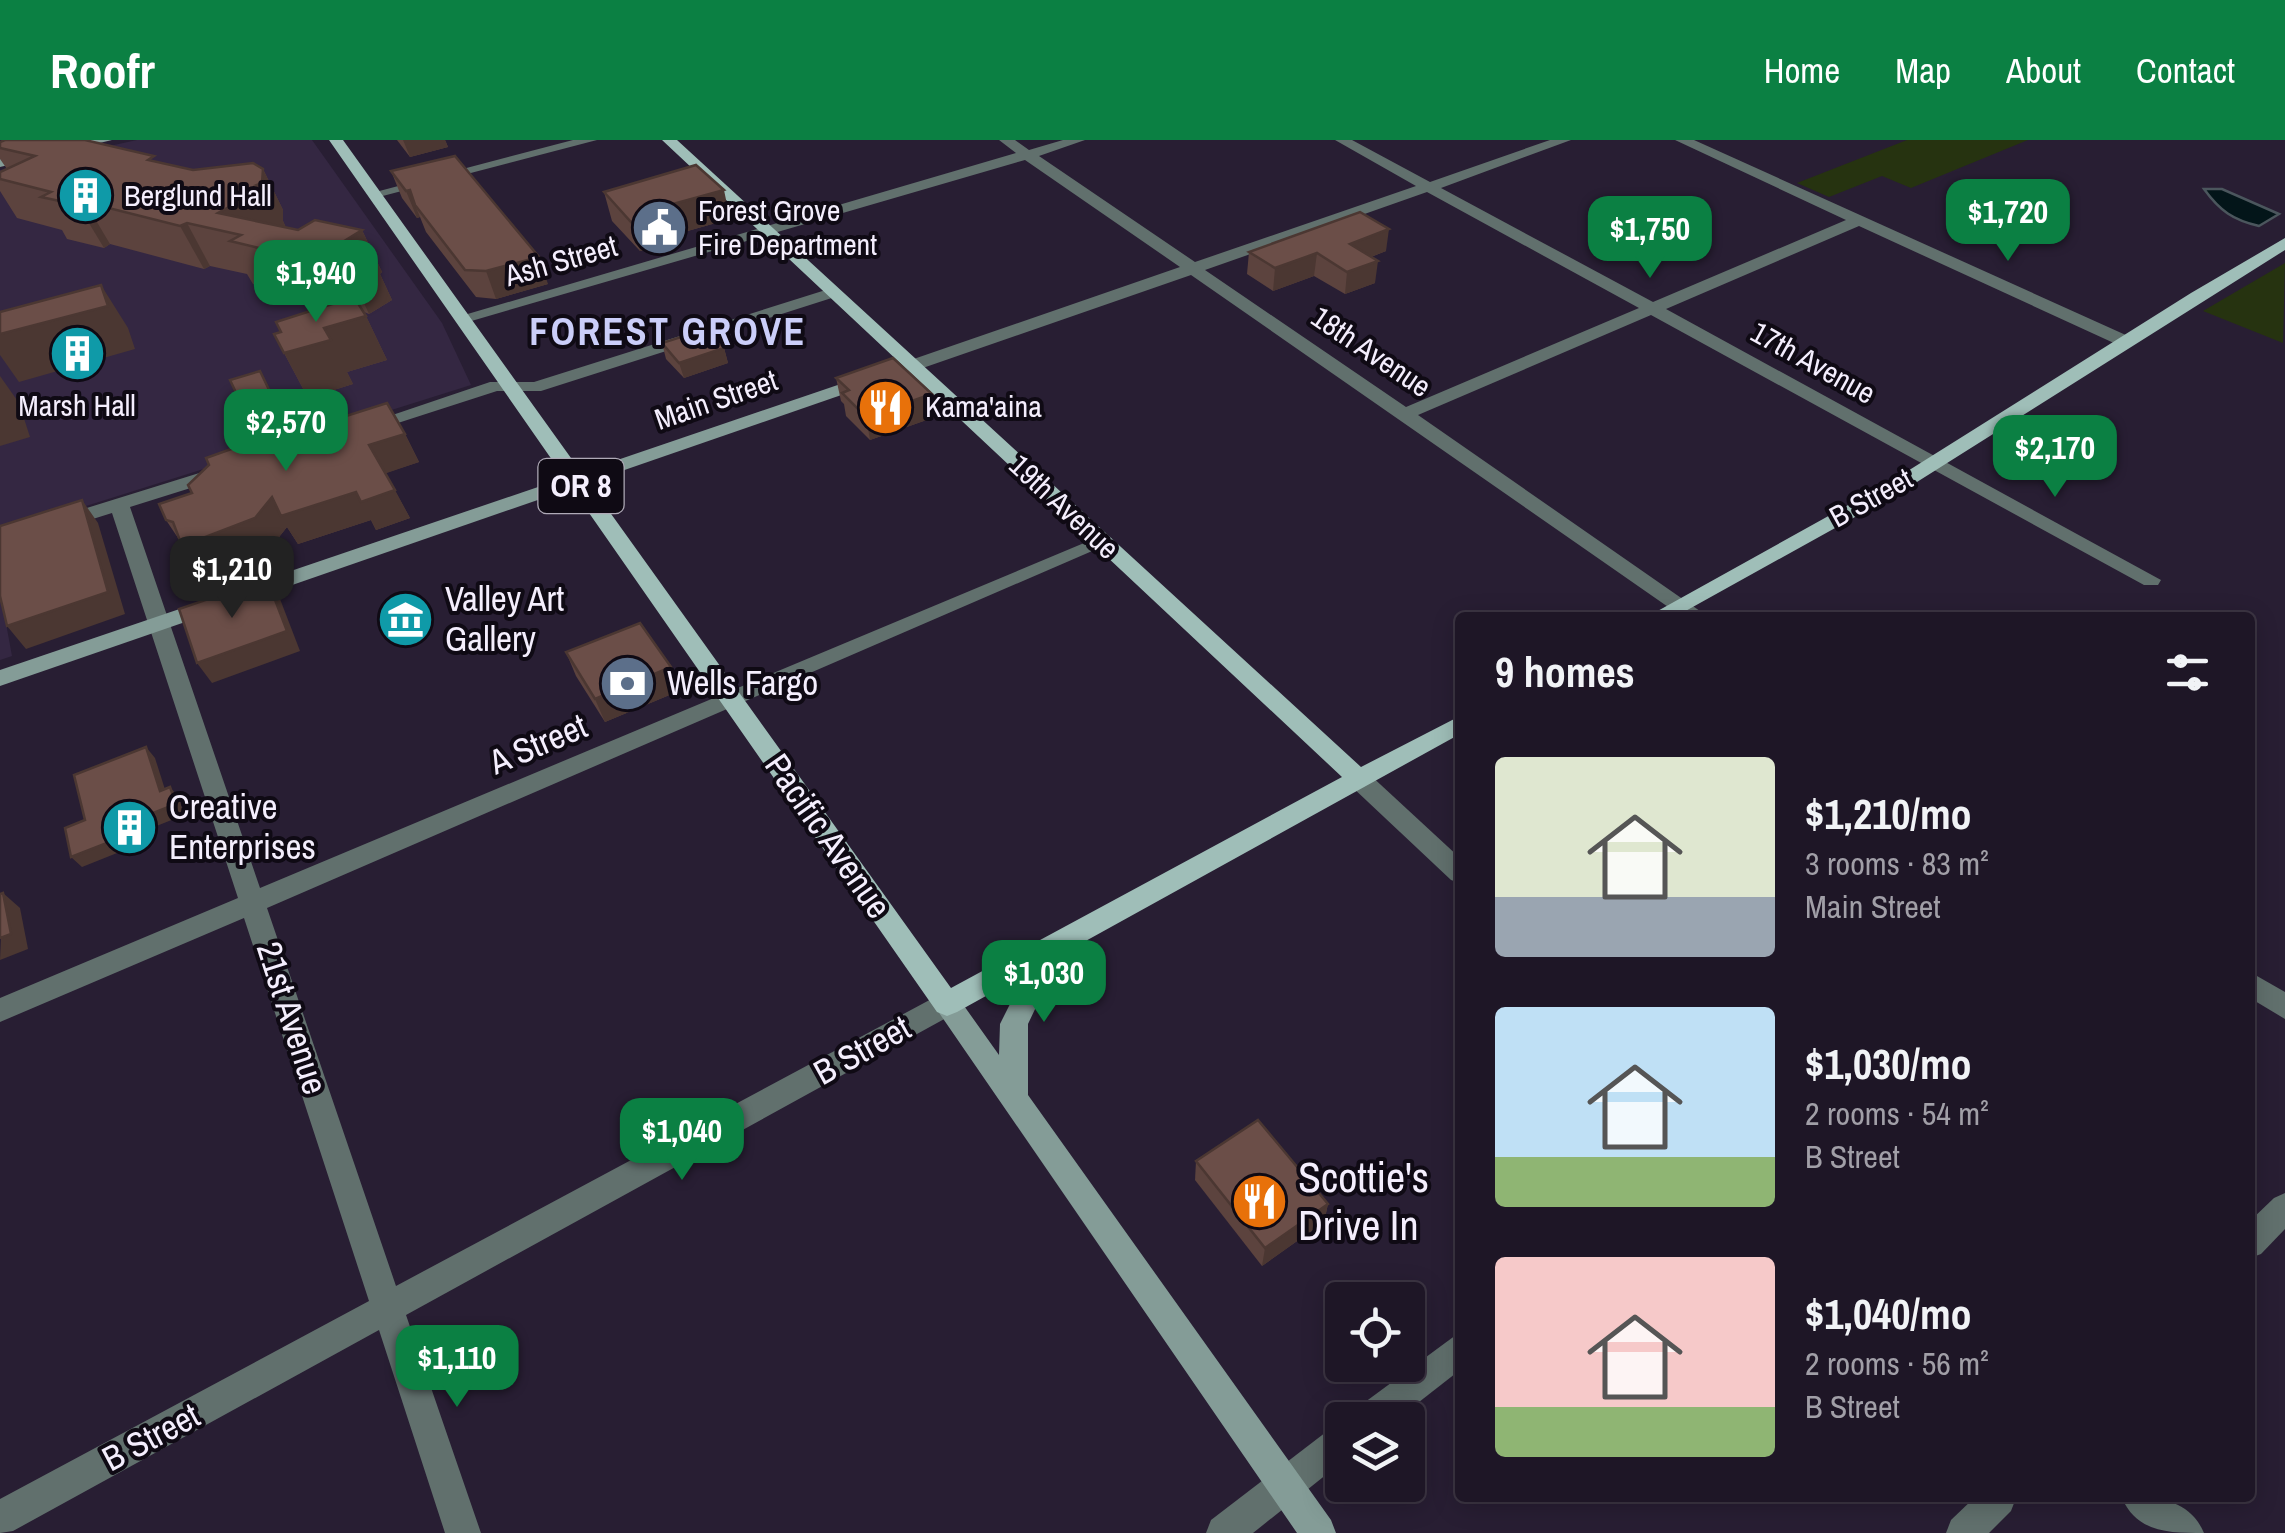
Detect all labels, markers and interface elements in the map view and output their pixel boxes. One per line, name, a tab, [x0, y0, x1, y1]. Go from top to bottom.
text: Roofr	[50, 38, 155, 103]
text: Home	[1764, 47, 1840, 94]
text: Map	[1895, 47, 1951, 94]
text: About	[2006, 47, 2081, 94]
text: Contact	[2136, 47, 2235, 94]
building icon: Berglund Hall	[55, 166, 115, 226]
place label: Berglund Hall	[124, 175, 272, 215]
pin: $1,720	[1927, 179, 2089, 264]
place label: Forest Grove Fire Department	[698, 190, 877, 264]
text: $1,720	[1968, 190, 2048, 233]
pin: $1,750	[1569, 196, 1731, 281]
public building icon: Forest Grove Fire Department	[629, 198, 689, 258]
text: $1,750	[1610, 207, 1690, 250]
street label: Ash Street	[499, 225, 622, 295]
pin: $1,940	[235, 240, 397, 325]
text: $1,940	[276, 251, 356, 294]
street label: 18th Avenue	[1304, 296, 1439, 406]
district label: FOREST GROVE	[529, 306, 807, 357]
street label: 17th Avenue	[1744, 312, 1883, 413]
building icon: Marsh Hall	[47, 324, 107, 384]
street label: Main Street	[649, 359, 782, 439]
restaurant icon: Kama'aina	[856, 377, 916, 437]
place label: Marsh Hall	[18, 385, 136, 425]
place label: Kama'aina	[925, 386, 1042, 426]
pin: $2,570	[205, 389, 367, 474]
text: $2,570	[246, 400, 326, 443]
pin: $2,170	[1974, 415, 2136, 500]
text: $2,170	[2015, 426, 2095, 469]
street label: 19th Avenue	[1001, 445, 1128, 567]
street label: B Street	[1822, 458, 1919, 536]
road number: OR 8	[538, 459, 624, 513]
pin: $1,210	[151, 536, 313, 621]
text: $1,210	[192, 547, 272, 590]
place label: Valley Art Gallery	[445, 575, 564, 662]
museum icon: Valley Art Gallery	[376, 589, 436, 649]
text: 9 homes	[1495, 644, 1635, 700]
icon: filters	[2160, 645, 2215, 700]
bank icon: Wells Fargo	[598, 653, 658, 713]
place label: Wells Fargo	[667, 659, 818, 706]
street label: A Street	[481, 702, 594, 786]
street label: Pacific Avenue	[754, 744, 902, 927]
place label: Creative Enterprises	[169, 783, 316, 870]
text: $1,210/mo	[1805, 786, 1972, 842]
building icon: Creative Enterprises	[100, 797, 160, 857]
icon: home	[1575, 797, 1695, 917]
text: 3 rooms · 83 m²	[1805, 842, 1989, 885]
text: Main Street	[1805, 885, 1941, 928]
street label: 21st Avenue	[246, 936, 339, 1100]
pin: $1,030	[963, 940, 1125, 1025]
text: $1,030	[1004, 951, 1084, 994]
street label: B Street	[805, 1004, 919, 1095]
text: $1,030/mo	[1805, 1036, 1972, 1092]
icon: home	[1575, 1047, 1695, 1167]
text: 2 rooms · 54 m²	[1805, 1092, 1989, 1135]
pin: $1,040	[601, 1098, 763, 1183]
text: $1,040	[642, 1109, 722, 1152]
text: B Street	[1805, 1135, 1900, 1178]
place label: Scottie's Drive In	[1298, 1149, 1429, 1253]
restaurant icon: Scottie's Drive In	[1229, 1171, 1289, 1231]
map controls	[1325, 1282, 1425, 1502]
button: locate	[1325, 1282, 1425, 1382]
text: $1,040/mo	[1805, 1286, 1972, 1342]
icon: home	[1575, 1297, 1695, 1417]
pin: $1,110	[376, 1325, 538, 1410]
text: $1,110	[418, 1336, 496, 1379]
text: 2 rooms · 56 m²	[1805, 1342, 1989, 1385]
text: B Street	[1805, 1385, 1900, 1428]
street label: B Street	[94, 1391, 208, 1482]
button: layers	[1325, 1402, 1425, 1502]

